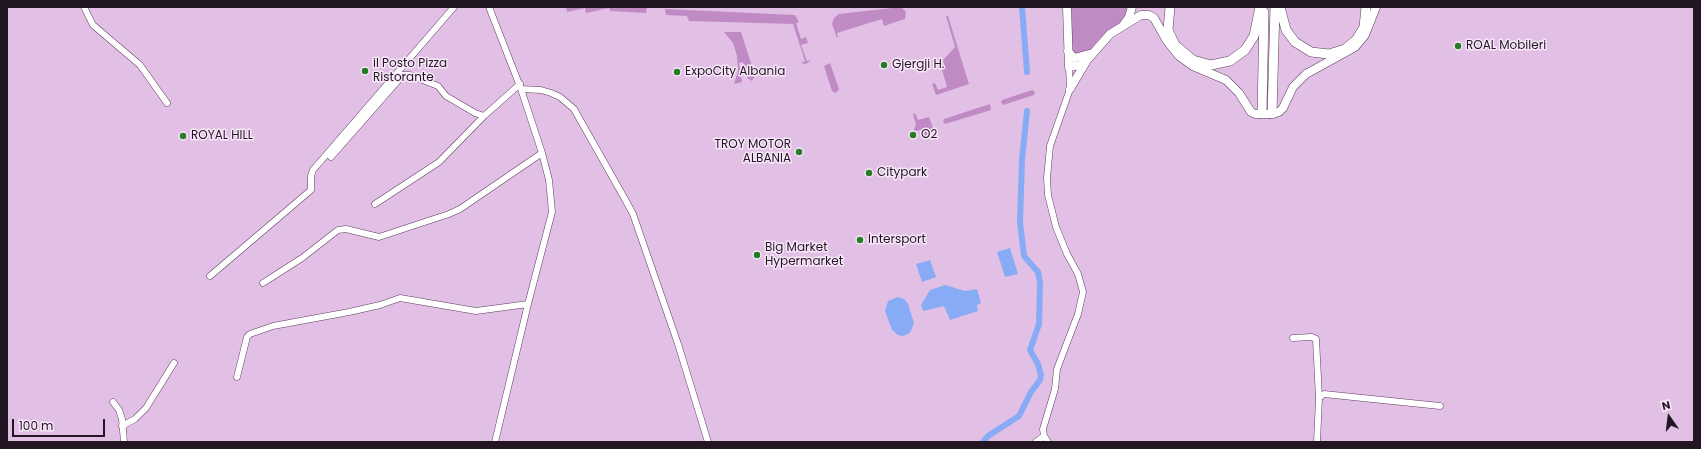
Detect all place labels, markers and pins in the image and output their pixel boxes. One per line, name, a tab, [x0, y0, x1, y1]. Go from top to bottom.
place label: ROAL Mobileri	[1466, 39, 1546, 53]
marker: ROAL Mobileri	[1453, 41, 1463, 51]
place label: il Posto Pizza Ristorante	[373, 57, 447, 85]
place label: Gjergji H.	[892, 58, 944, 72]
marker: Gjergji H.	[879, 60, 889, 70]
place label: ExpoCity Albania	[685, 65, 785, 79]
marker: il Posto Pizza Ristorante	[360, 66, 370, 76]
marker: ExpoCity Albania	[672, 67, 682, 77]
place label: O2	[921, 128, 937, 142]
place label: ROYAL HILL	[191, 129, 253, 143]
marker: O2	[908, 130, 918, 140]
marker: ROYAL HILL	[178, 131, 188, 141]
place label: TROY MOTOR ALBANIA	[715, 138, 791, 166]
marker: TROY MOTOR ALBANIA	[794, 147, 804, 157]
place label: Citypark	[877, 166, 927, 180]
marker: Citypark	[864, 168, 874, 178]
place label: Intersport	[868, 233, 926, 247]
marker: Intersport	[855, 235, 865, 245]
place label: Big Market Hypermarket	[765, 241, 843, 269]
marker: Big Market Hypermarket	[752, 250, 762, 260]

